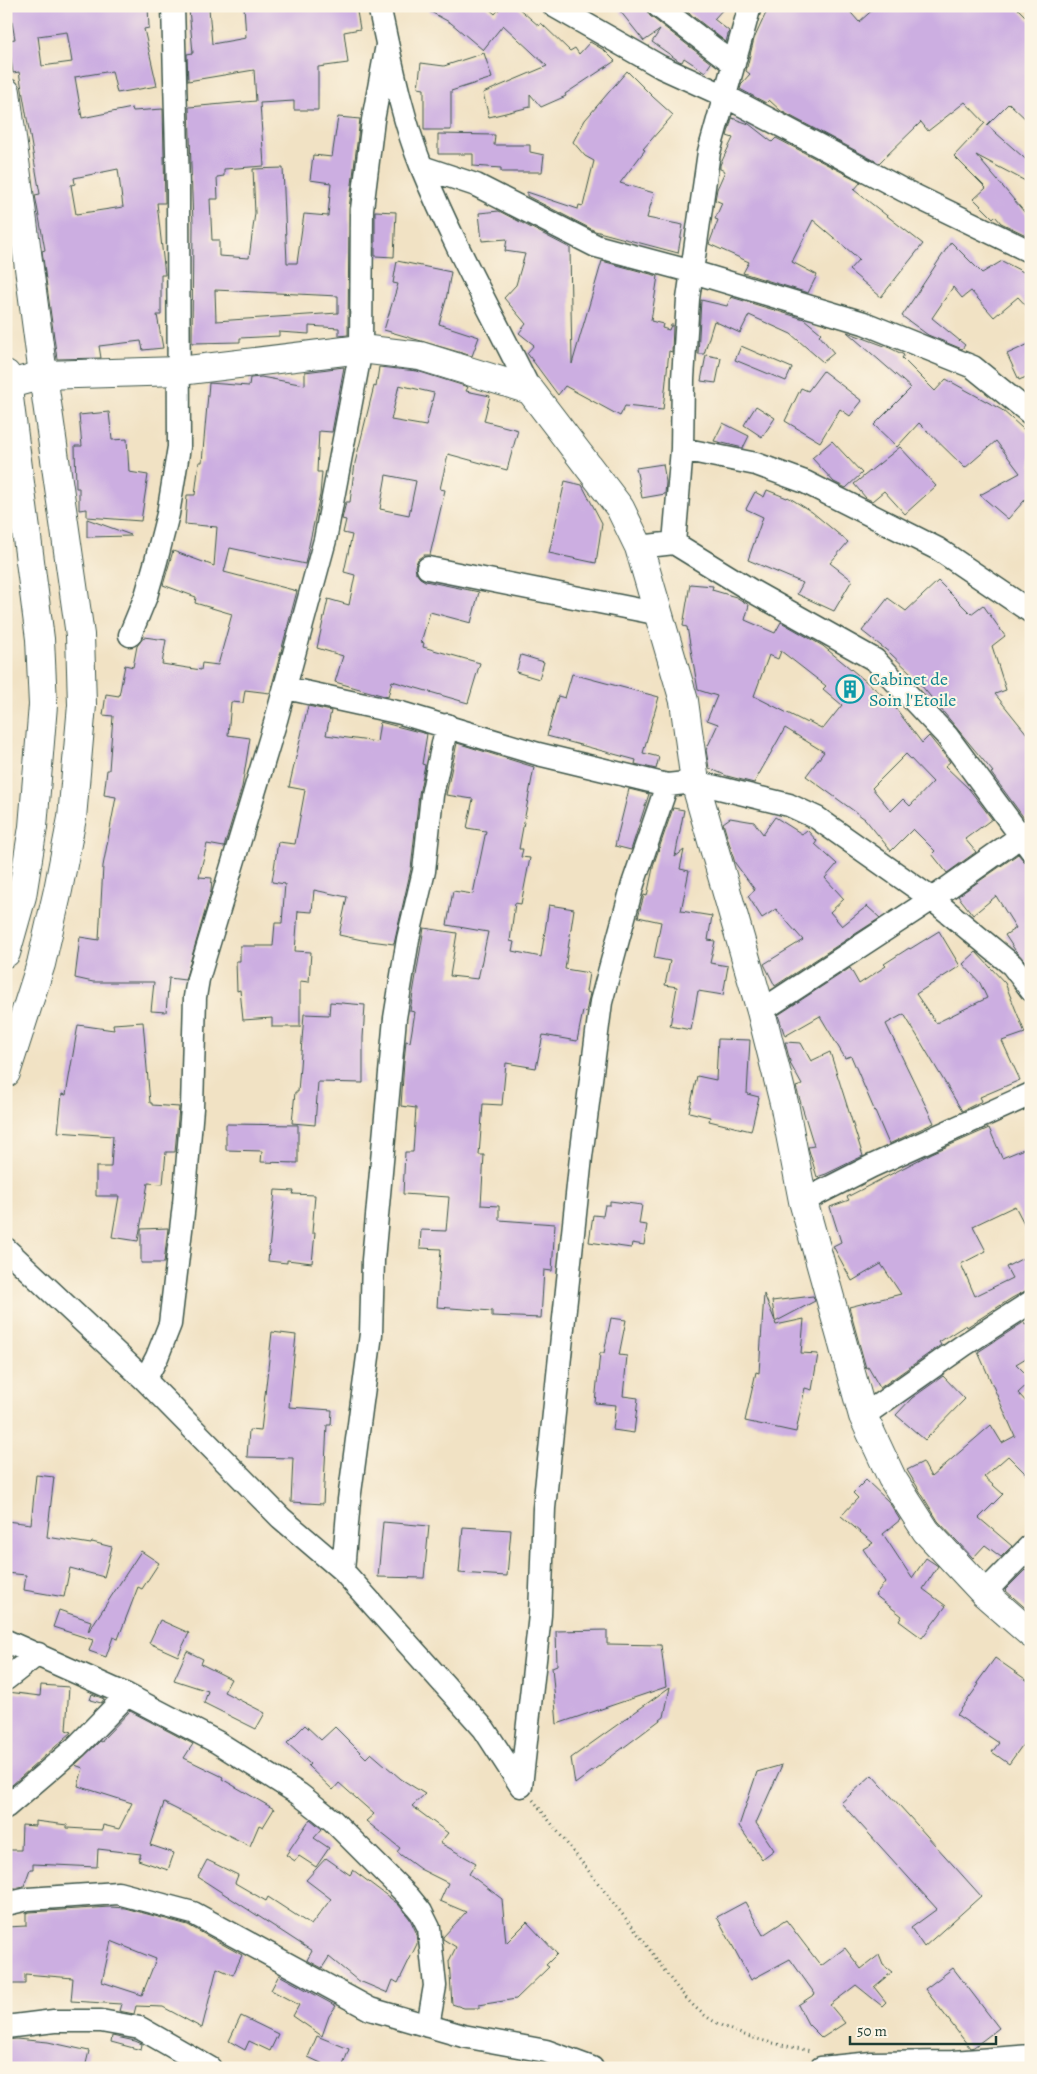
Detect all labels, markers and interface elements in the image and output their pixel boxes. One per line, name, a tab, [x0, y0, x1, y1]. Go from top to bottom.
place label: Cabinet de Soin l'Etoile	[869, 667, 956, 712]
building icon: Cabinet de Soin l'Etoile	[835, 674, 865, 704]
scale bar	[850, 2014, 996, 2046]
text: 50 m	[857, 2021, 887, 2041]

